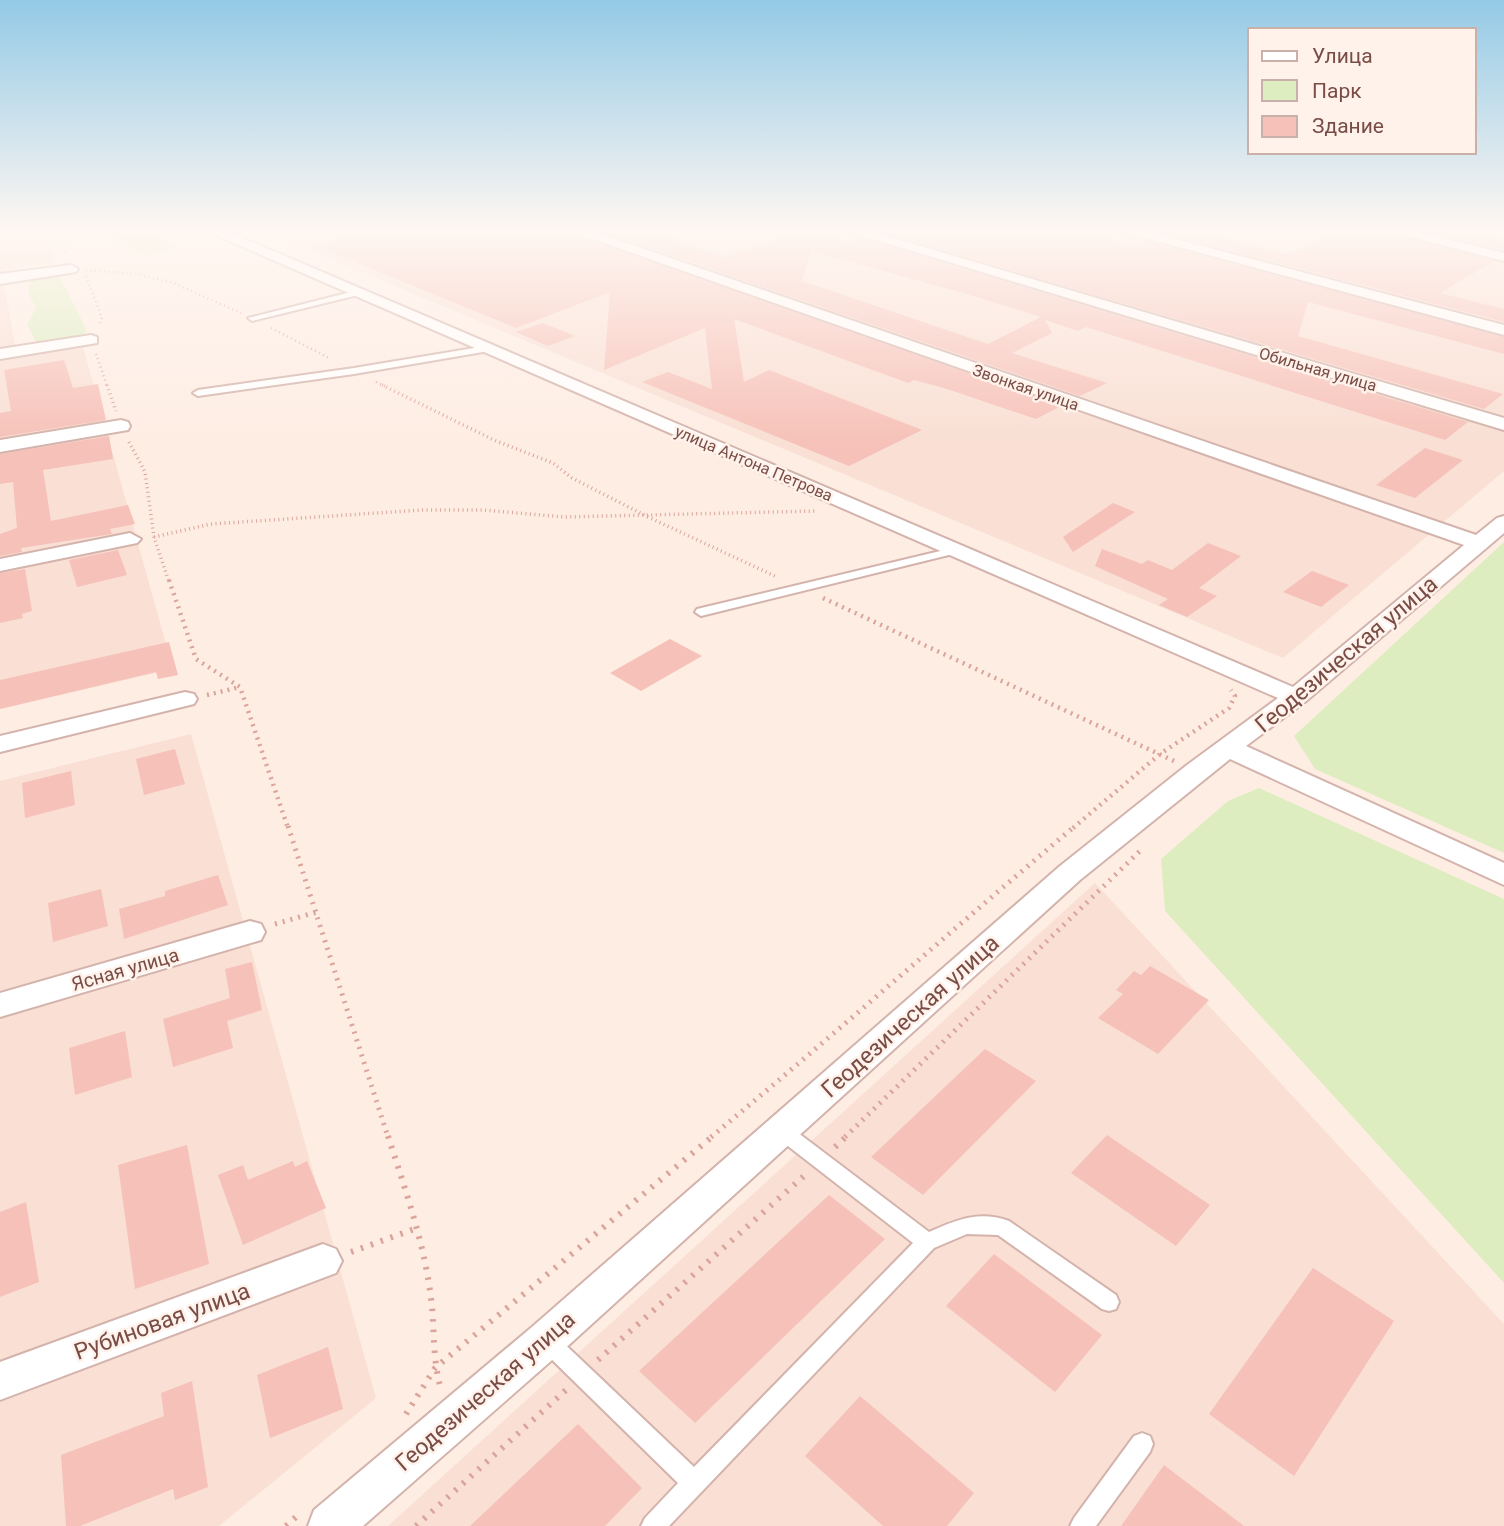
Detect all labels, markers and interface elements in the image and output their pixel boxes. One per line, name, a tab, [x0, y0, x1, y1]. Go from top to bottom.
legend	[1248, 28, 1476, 154]
text: Улица	[1312, 44, 1373, 68]
text: Парк	[1312, 79, 1362, 103]
text: Здание	[1312, 114, 1384, 138]
street label: Обильная улица	[1257, 344, 1379, 395]
street label: Звонкая улица	[970, 360, 1081, 415]
street label: улица Антона Петрова	[672, 422, 835, 505]
street label: Геодезическая улица	[1250, 570, 1443, 738]
street label: Геодезическая улица	[816, 930, 1005, 1103]
street label: Ясная улица	[69, 943, 181, 996]
street label: Рубиновая улица	[71, 1277, 254, 1366]
street label: Геодезическая улица	[390, 1306, 581, 1477]

